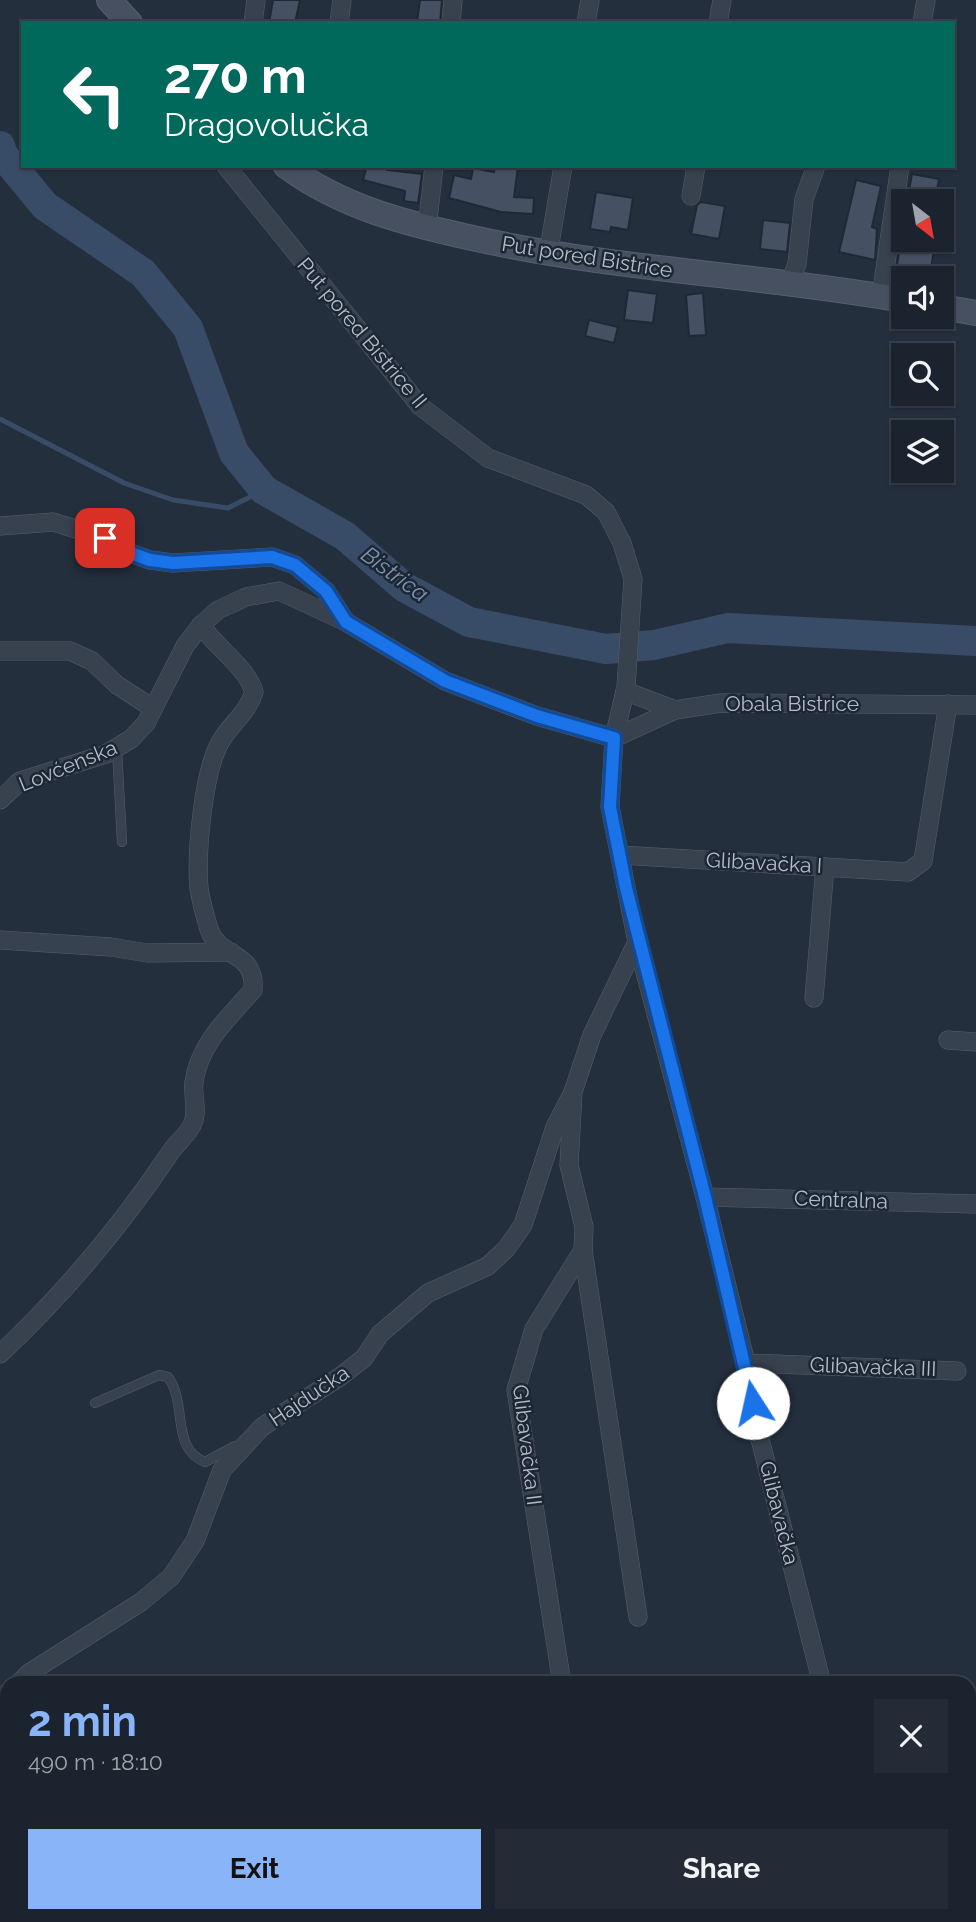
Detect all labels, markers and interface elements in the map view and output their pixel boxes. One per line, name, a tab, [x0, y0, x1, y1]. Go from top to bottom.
text: 270 m	[164, 47, 307, 104]
icon: left	[49, 49, 140, 140]
text: Dragovolučka	[164, 106, 369, 143]
north arrow	[891, 189, 954, 252]
map controls	[891, 189, 954, 483]
street label: Put pored Bistrice	[500, 231, 674, 282]
street label: Put pored Bistrice II	[292, 252, 433, 413]
button: sound	[891, 266, 954, 329]
button: search	[891, 343, 954, 406]
button: layers	[891, 420, 954, 483]
pin	[75, 508, 135, 568]
icon: arrive	[86, 519, 124, 557]
water label: Bistrica	[356, 540, 434, 607]
street label: Obala Bistrice	[725, 691, 859, 716]
street label: Lovćenska	[15, 735, 121, 797]
street label: Glibavačka I	[705, 847, 823, 878]
street label: Centralna	[794, 1185, 888, 1214]
street label: Glibavačka III	[809, 1352, 937, 1381]
street label: Hajdučka	[264, 1360, 354, 1431]
position arrow	[716, 1366, 790, 1440]
street label: Glibavačka II	[508, 1383, 547, 1507]
street label: Glibavačka	[755, 1459, 804, 1567]
text: 2 min	[28, 1697, 137, 1746]
button: close	[874, 1699, 948, 1773]
text: 490 m · 18:10	[28, 1748, 163, 1775]
button: Exit	[28, 1829, 481, 1909]
button: Share	[495, 1829, 948, 1909]

